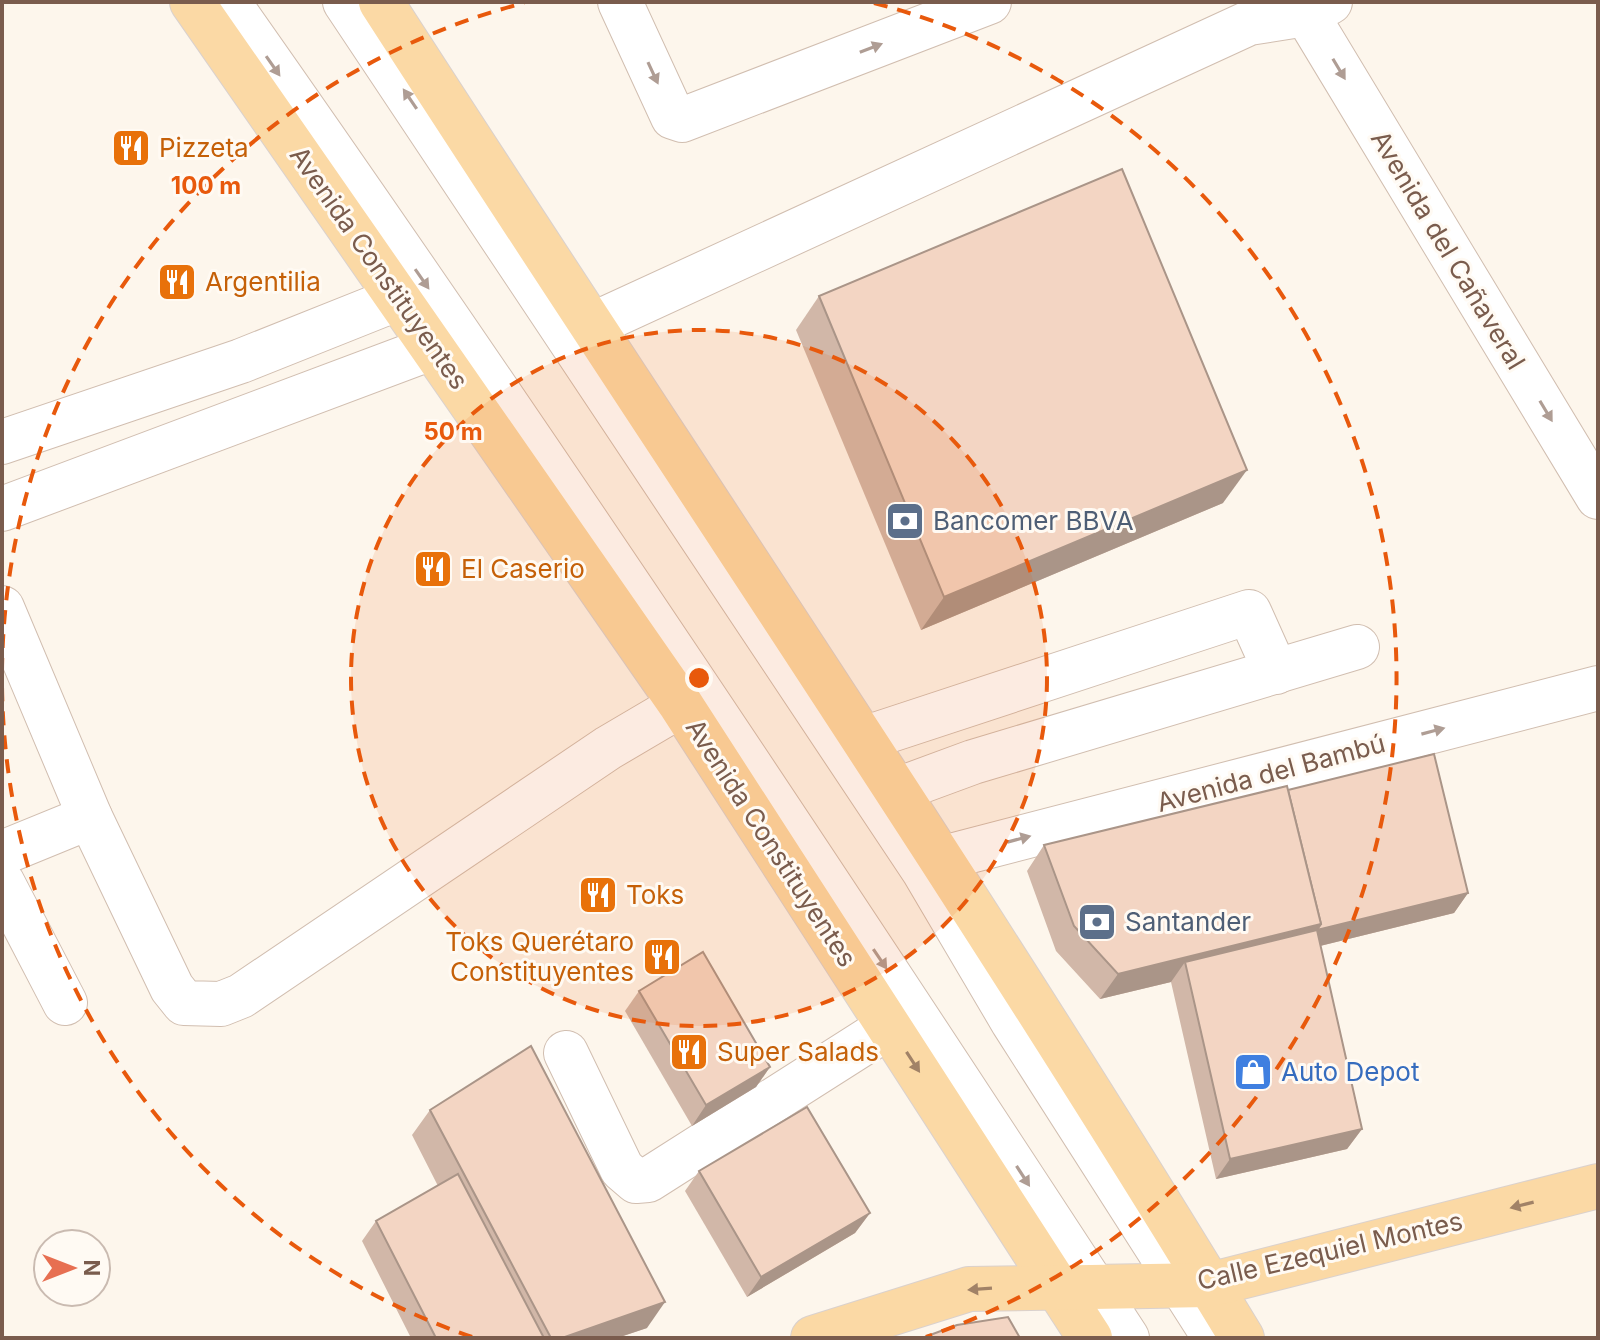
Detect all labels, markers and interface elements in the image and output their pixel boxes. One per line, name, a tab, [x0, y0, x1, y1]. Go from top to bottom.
one-way arrow	[859, 41, 883, 54]
one-way arrow	[265, 55, 280, 76]
one-way arrow	[1332, 58, 1346, 80]
one-way arrow	[646, 61, 660, 85]
one-way arrow	[403, 88, 418, 110]
street label: Avenida del Cañaveral	[1365, 125, 1532, 375]
restaurant icon: Pizzeta	[110, 127, 152, 169]
place label: Pizzeta	[159, 132, 249, 163]
street label: Avenida Constituyentes	[284, 140, 475, 395]
text: 100 m	[171, 171, 241, 200]
restaurant icon: Argentilia	[156, 261, 198, 303]
place label: Argentilia	[205, 266, 321, 297]
one-way arrow	[414, 268, 429, 289]
one-way arrow	[1539, 400, 1553, 422]
text: 50 m	[423, 417, 483, 446]
bank icon: Bancomer BBVA	[884, 500, 926, 542]
place label: Bancomer BBVA	[933, 505, 1134, 536]
restaurant icon: El Caserio	[412, 548, 454, 590]
place label: El Caserio	[461, 553, 585, 584]
centre of rings	[685, 664, 713, 692]
street label: Avenida Constituyentes	[680, 713, 863, 972]
one-way arrow	[1421, 725, 1446, 737]
street label: Avenida del Bambú	[1153, 727, 1389, 818]
one-way arrow	[1006, 832, 1031, 844]
restaurant icon: Toks	[577, 874, 619, 916]
place label: Toks	[626, 879, 684, 910]
bank icon: Santander	[1076, 901, 1118, 943]
place label: Santander	[1125, 906, 1251, 937]
place label: Toks Querétaro Constituyentes	[445, 926, 634, 987]
restaurant icon: Toks Querétaro Constituyentes	[641, 936, 683, 978]
one-way arrow	[872, 949, 887, 970]
restaurant icon: Super Salads	[668, 1031, 710, 1073]
place label: Super Salads	[717, 1036, 879, 1067]
one-way arrow	[906, 1051, 920, 1073]
shop icon: Auto Depot	[1232, 1051, 1274, 1093]
place label: Auto Depot	[1281, 1056, 1419, 1087]
one-way arrow	[1015, 1166, 1030, 1187]
one-way arrow	[1510, 1200, 1535, 1212]
street label: Calle Ezequiel Montes	[1194, 1205, 1466, 1296]
north arrow	[32, 1228, 112, 1308]
text: N	[79, 1260, 105, 1276]
one-way arrow	[967, 1283, 992, 1296]

